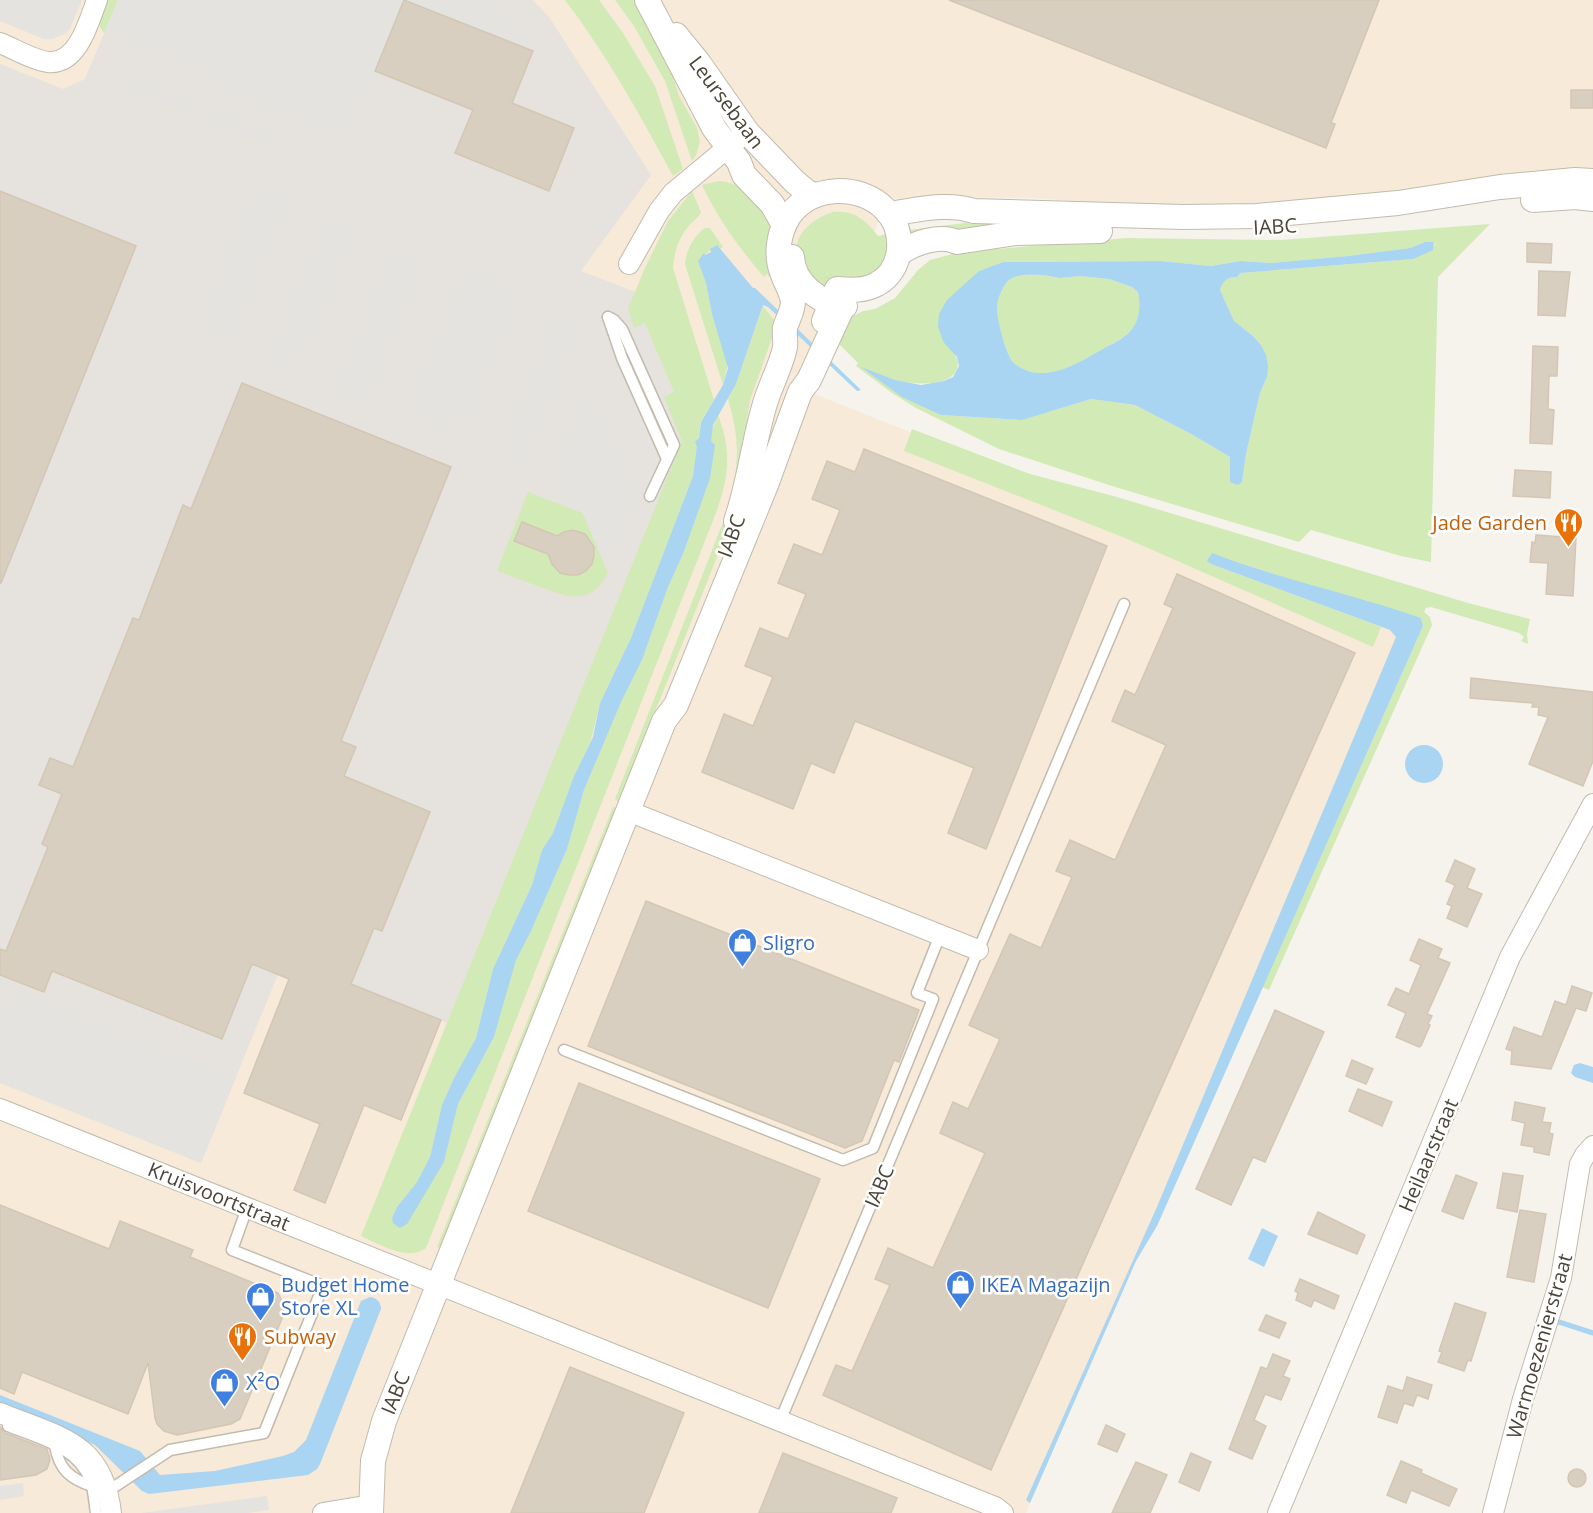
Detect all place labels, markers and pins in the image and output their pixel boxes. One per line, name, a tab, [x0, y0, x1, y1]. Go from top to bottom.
restaurant icon: Jade Garden	[1552, 506, 1584, 548]
place label: Jade Garden	[1430, 509, 1547, 536]
shop icon: Sligro	[726, 926, 758, 968]
place label: Sligro	[763, 929, 815, 956]
shop icon: IKEA Magazijn	[944, 1268, 976, 1310]
place label: Budget Home Store XL	[281, 1271, 409, 1321]
place label: IKEA Magazijn	[981, 1271, 1111, 1298]
shop icon: Budget Home Store XL	[244, 1280, 276, 1322]
restaurant icon: Subway	[227, 1320, 259, 1362]
place label: Subway	[264, 1323, 337, 1350]
shop icon: X²O	[209, 1366, 241, 1408]
place label: X²O	[246, 1369, 280, 1396]

